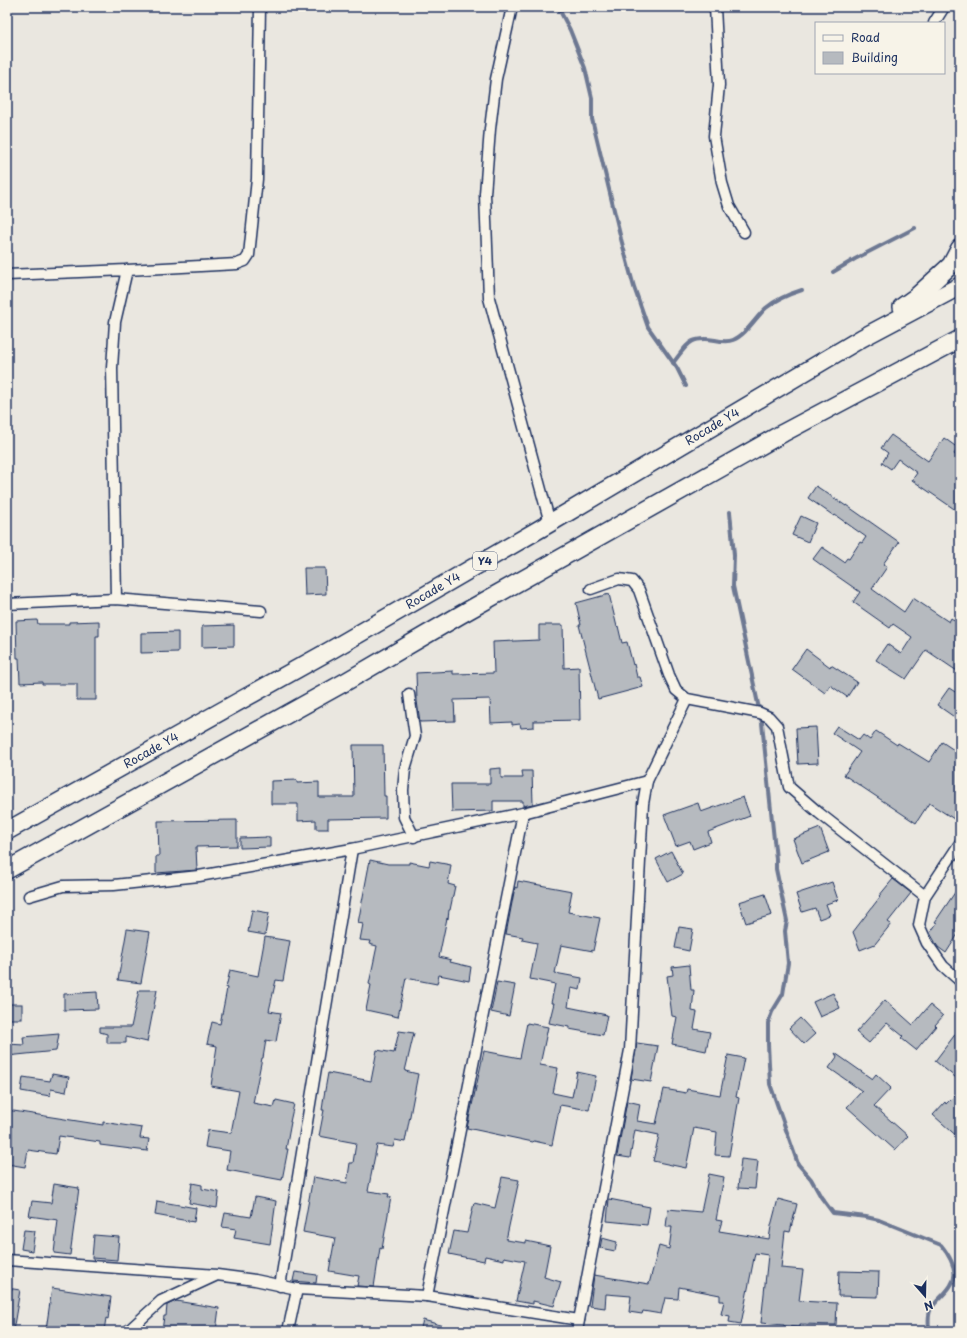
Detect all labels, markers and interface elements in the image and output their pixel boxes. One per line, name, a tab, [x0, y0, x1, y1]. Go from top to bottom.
legend	[815, 22, 945, 74]
text: Road	[851, 28, 880, 46]
text: Building	[851, 48, 898, 66]
street label: Rocade Y4	[681, 403, 743, 449]
road number: Y4	[473, 552, 497, 570]
street label: Rocade Y4	[402, 567, 463, 613]
street label: Rocade Y4	[120, 727, 182, 772]
north arrow	[905, 1276, 945, 1316]
text: N	[921, 1296, 936, 1315]

